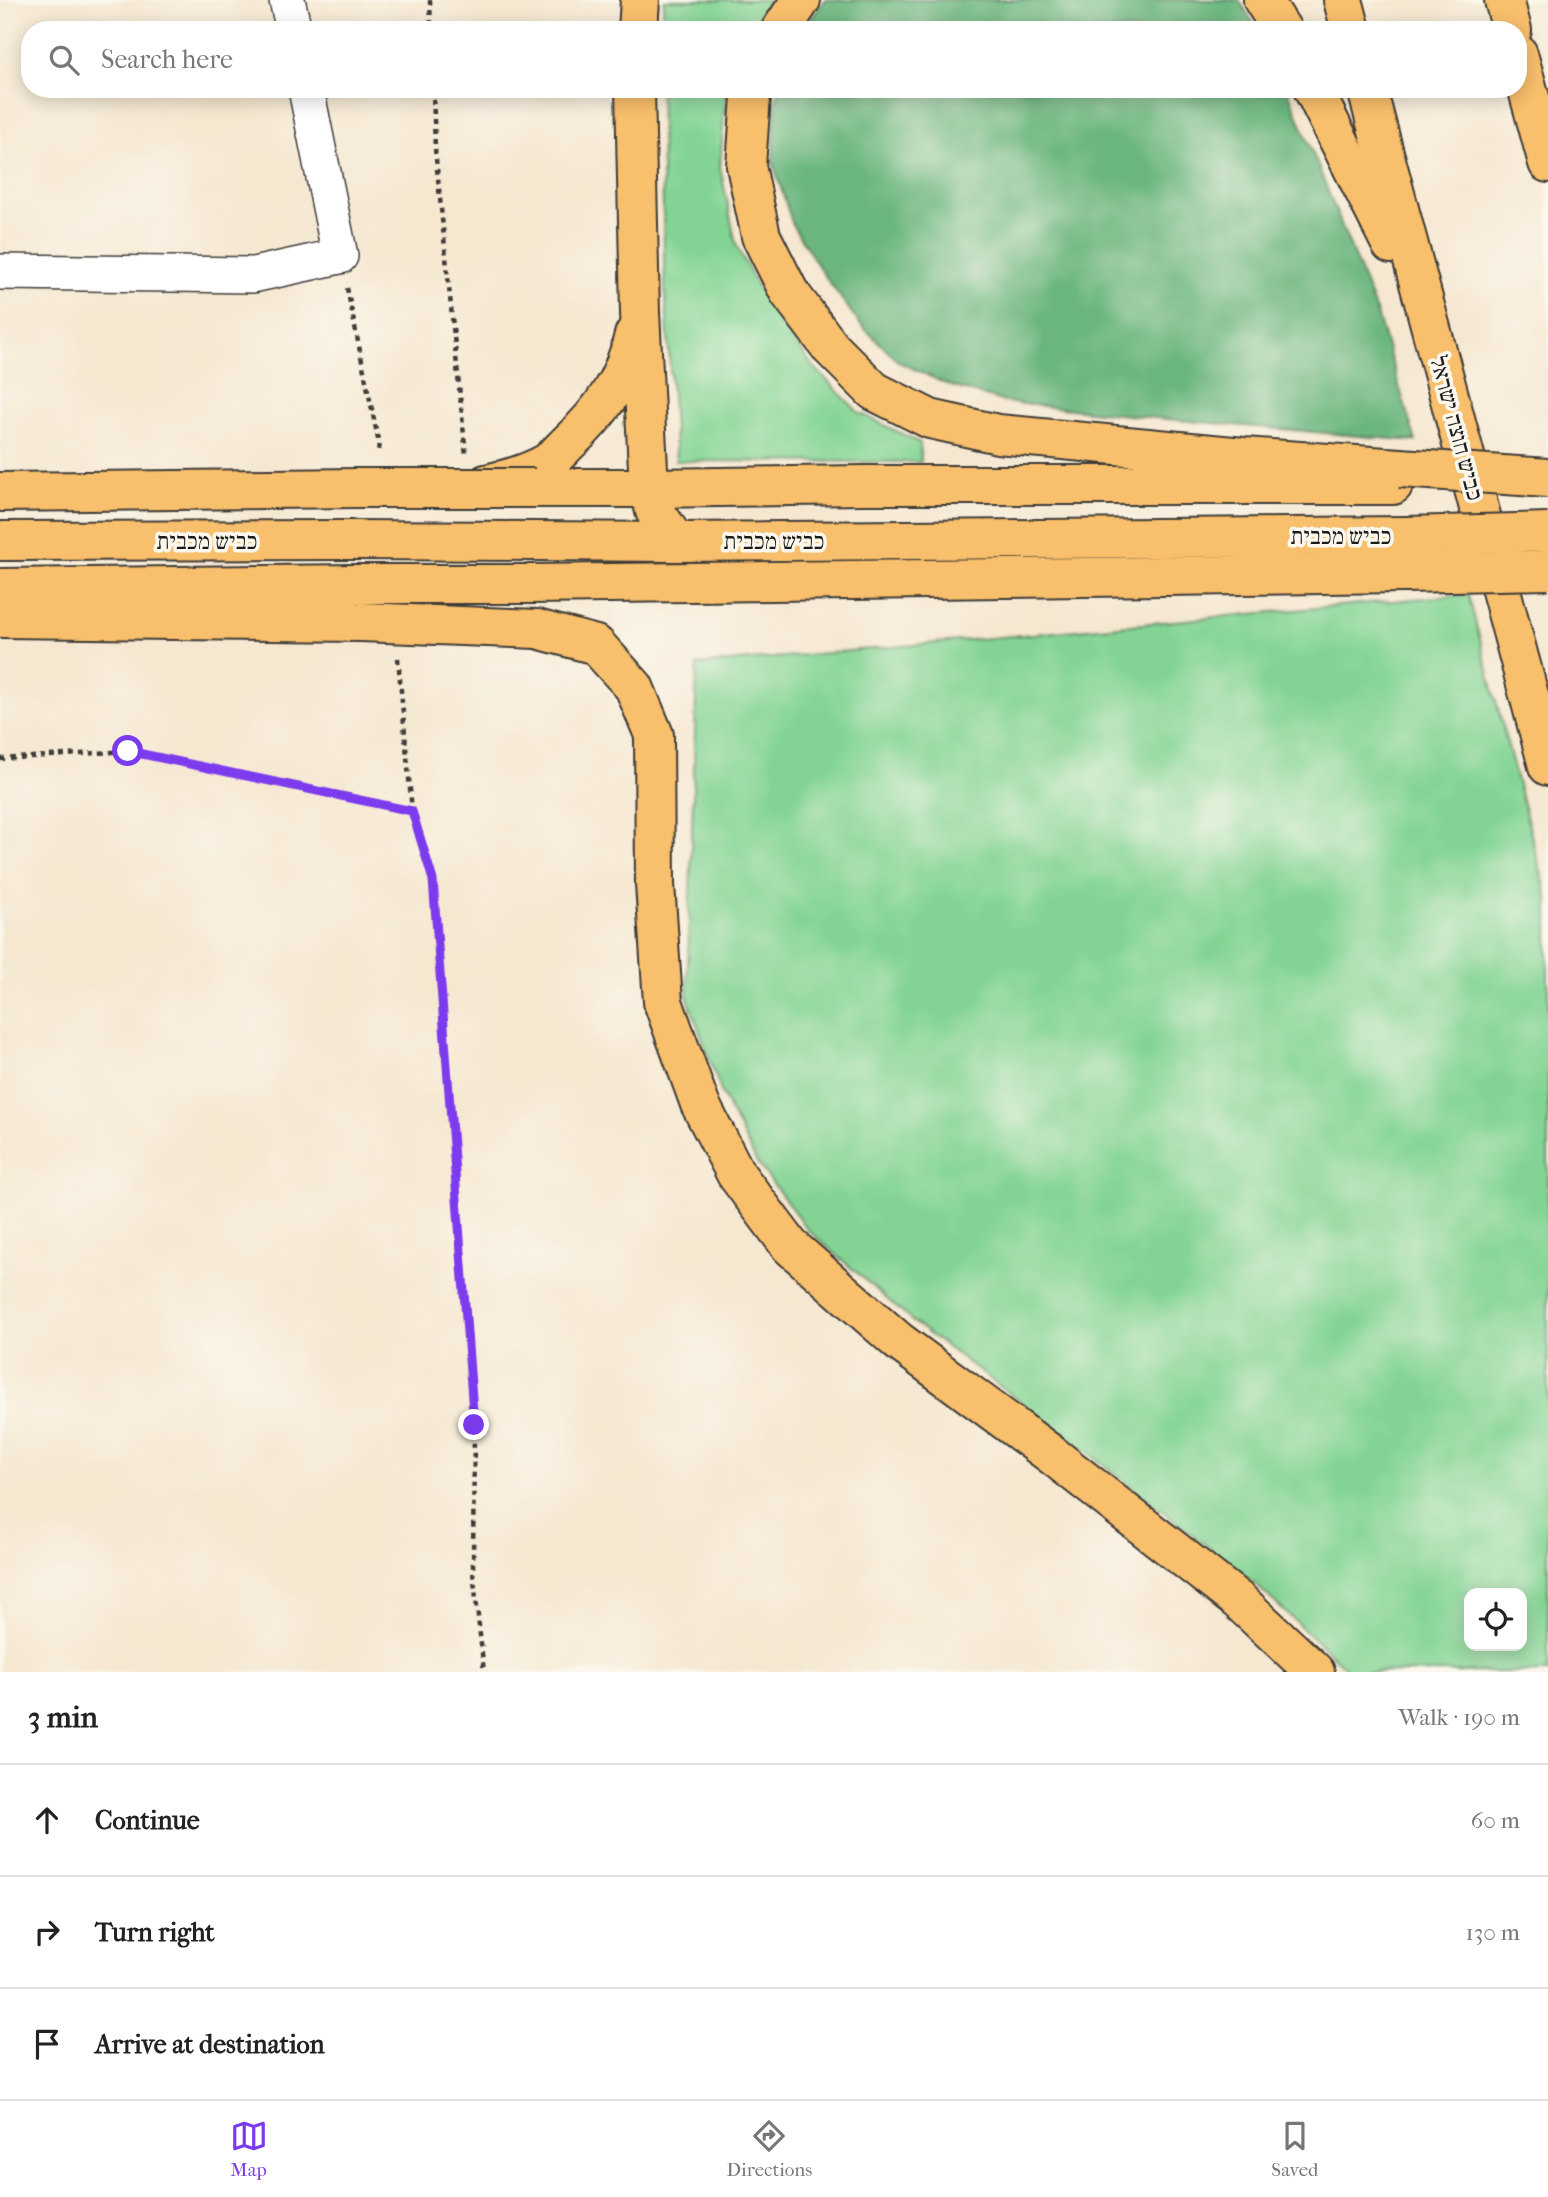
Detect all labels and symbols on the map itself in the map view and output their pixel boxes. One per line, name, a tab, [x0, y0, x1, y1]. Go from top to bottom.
street label: כביש חוצה ישראל	[1424, 353, 1489, 503]
street label: כביש מכבית	[1291, 523, 1391, 550]
street label: כביש מכבית	[157, 528, 257, 555]
street label: כביש מכבית	[724, 528, 824, 555]
route start	[112, 735, 143, 766]
route end	[458, 1409, 489, 1440]

